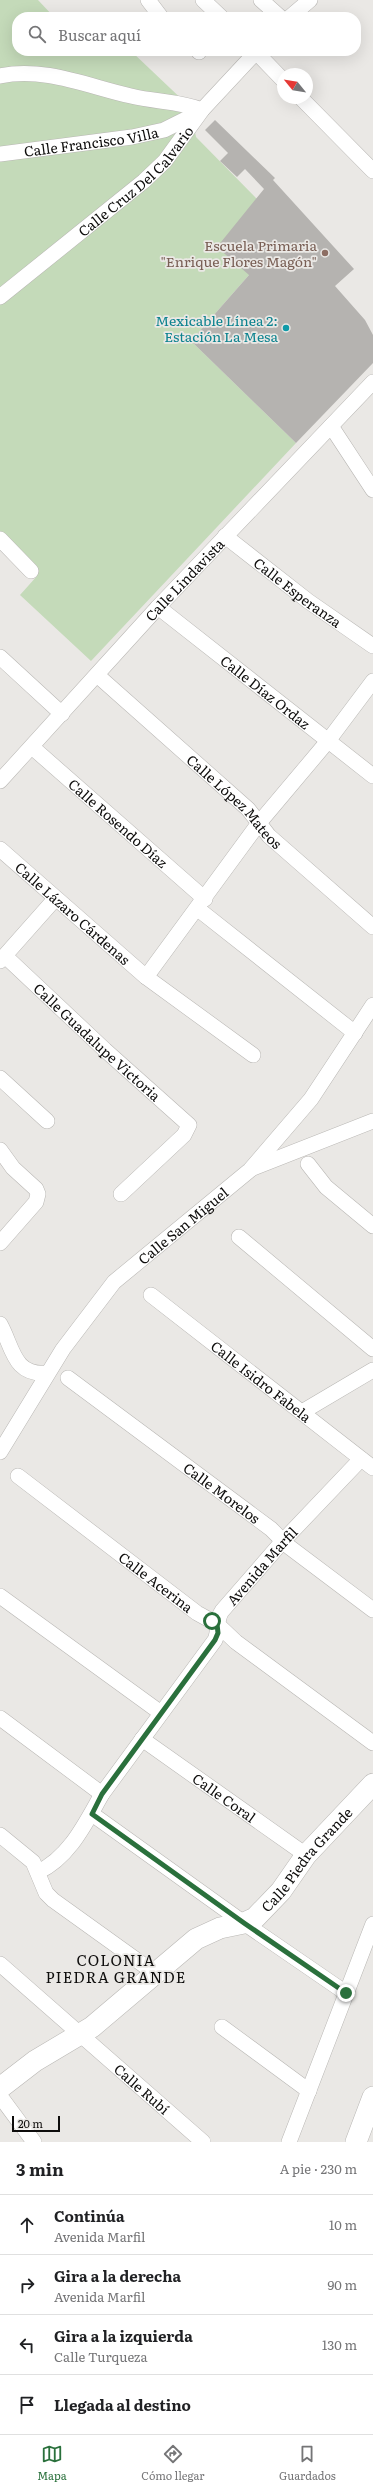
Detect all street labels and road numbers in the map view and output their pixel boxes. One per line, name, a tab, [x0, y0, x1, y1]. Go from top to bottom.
street label: Calle Francisco Villa	[23, 121, 161, 161]
street label: Calle Cruz Del Calvario	[73, 121, 198, 241]
street label: Calle Lindavista	[140, 534, 229, 625]
street label: Calle Esperanza	[250, 552, 346, 632]
street label: Calle Díaz Ordaz	[217, 650, 315, 733]
street label: Calle López Mateos	[183, 749, 286, 853]
street label: Calle Rosendo Díaz	[64, 774, 173, 872]
street label: Calle Lázaro Cárdenas	[11, 857, 135, 969]
street label: Calle Guadalupe Victoria	[29, 978, 166, 1106]
street label: Calle San Miguel	[133, 1182, 232, 1268]
street label: Calle Isidro Fabela	[207, 1336, 316, 1427]
street label: Calle Morelos	[180, 1457, 264, 1528]
street label: Avenida Marfil	[222, 1522, 302, 1609]
street label: Calle Acerina	[115, 1547, 198, 1617]
street label: Calle Coral	[189, 1768, 260, 1827]
street label: Calle Piedra Grande	[256, 1802, 356, 1916]
street label: Calle Rubí	[110, 2059, 174, 2119]

